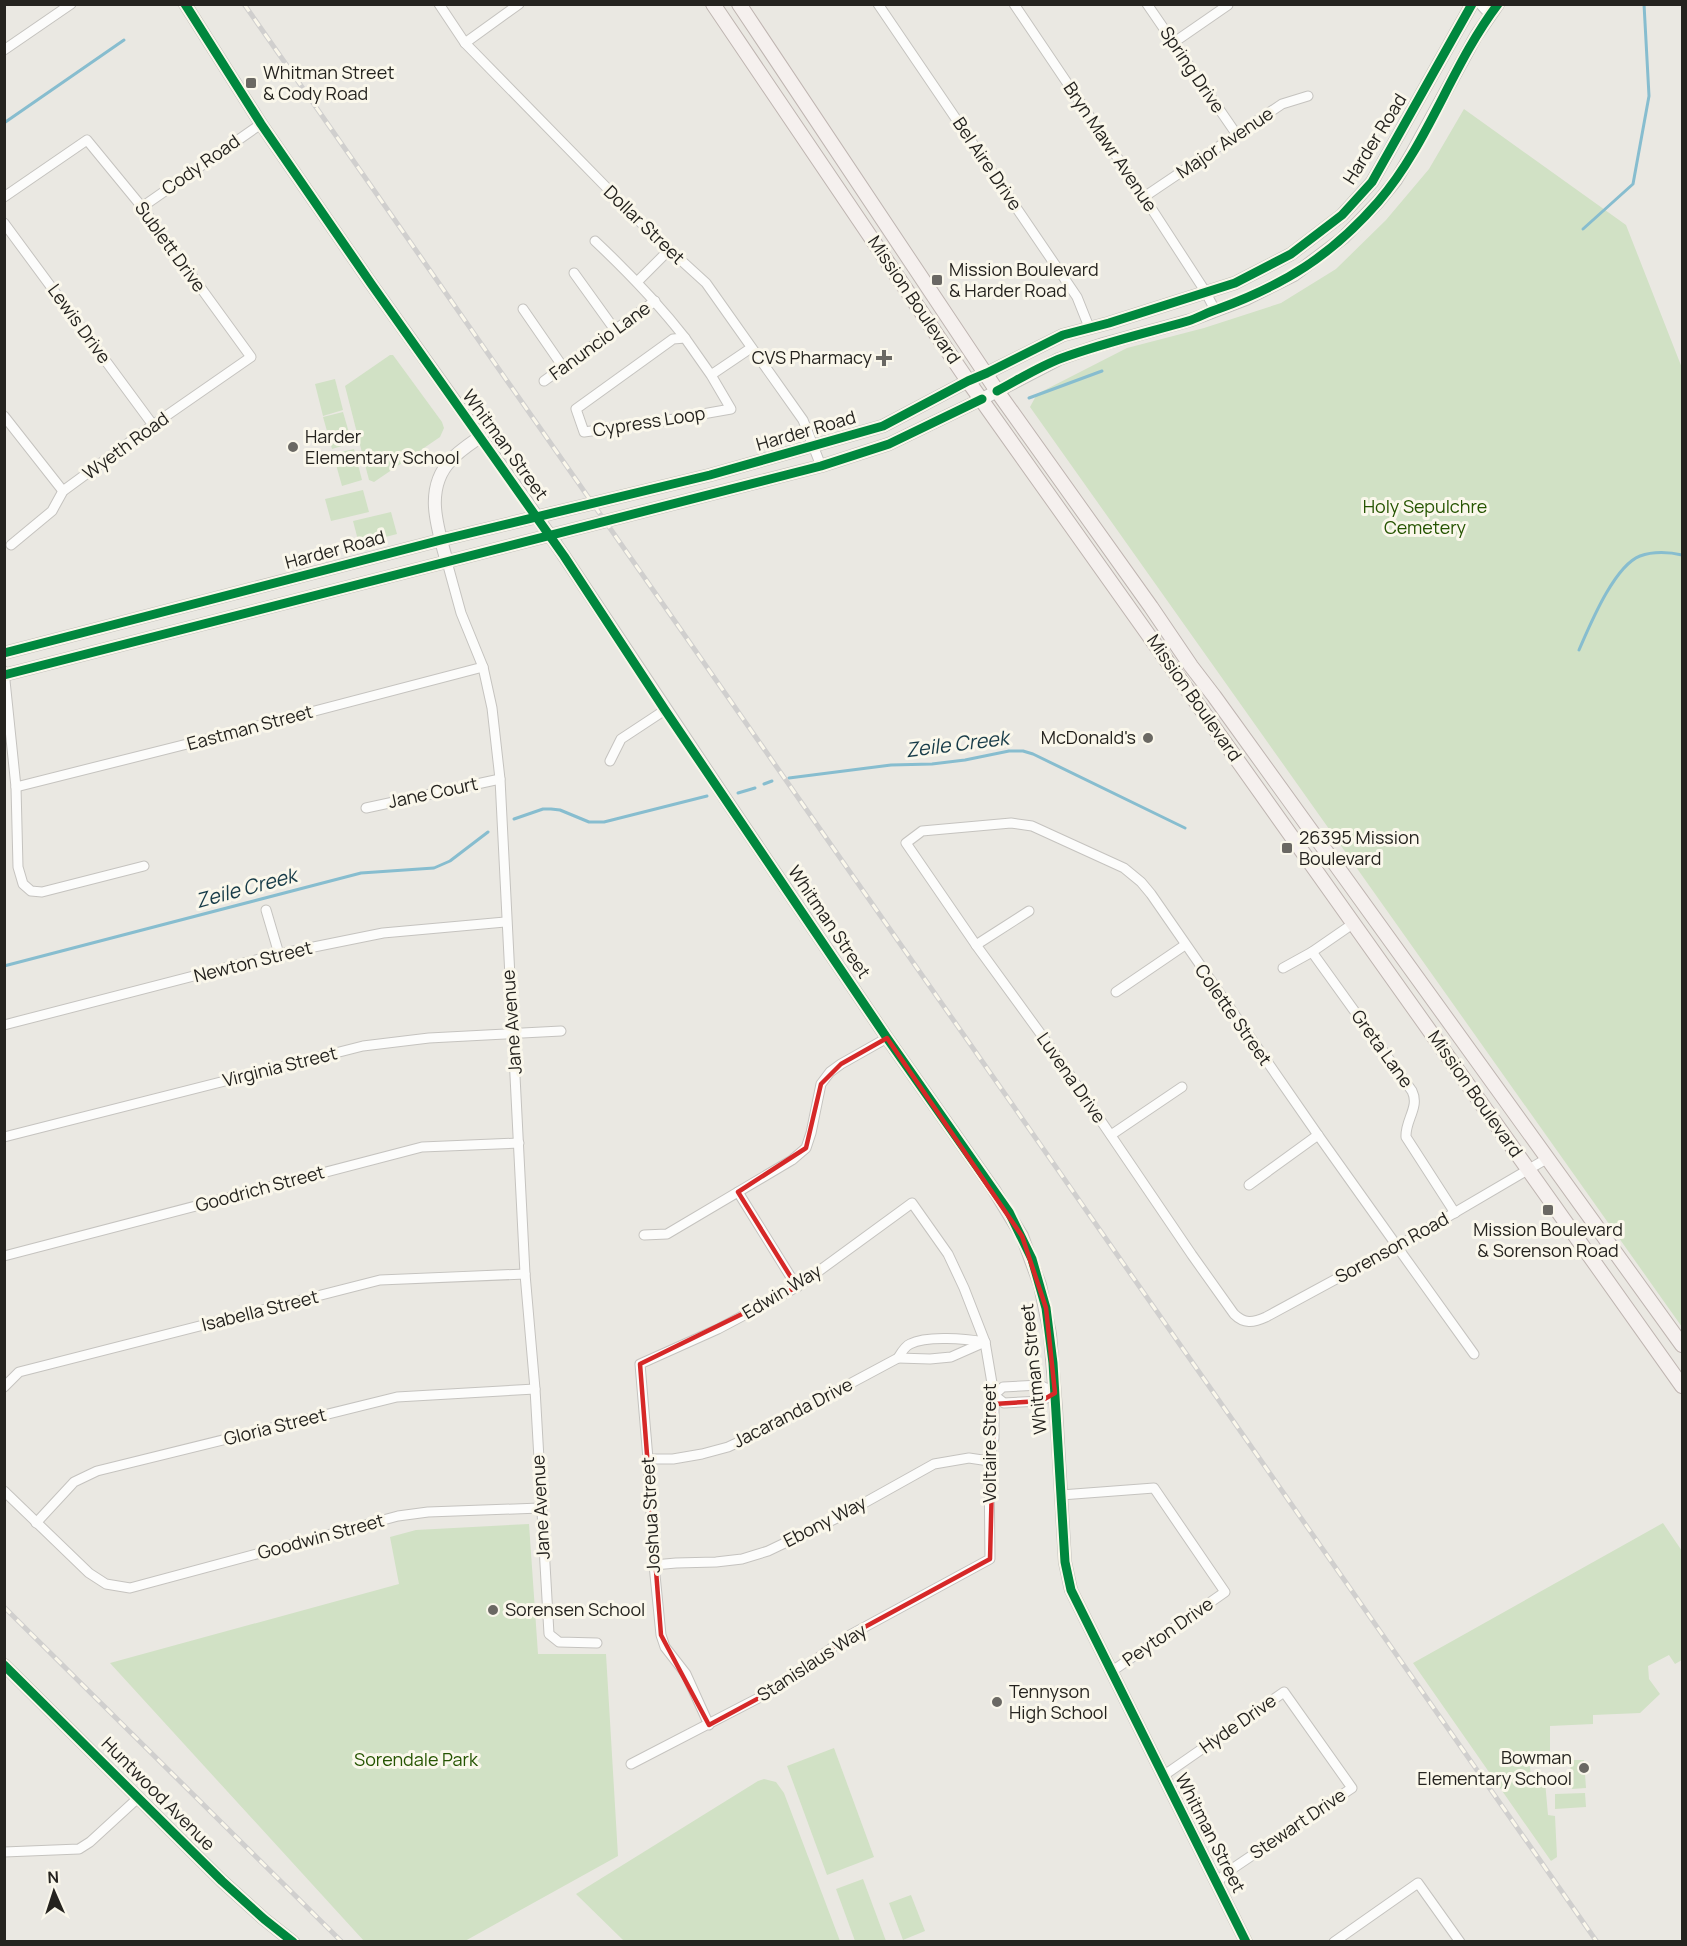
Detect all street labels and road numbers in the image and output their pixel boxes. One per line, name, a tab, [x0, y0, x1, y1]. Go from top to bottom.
street label: Spring Drive	[1155, 21, 1231, 117]
street label: Bryn Mawr Avenue	[1059, 77, 1163, 216]
street label: Harder Road	[1337, 89, 1412, 188]
street label: Major Avenue	[1171, 101, 1278, 183]
street label: Bel Aire Drive	[948, 112, 1028, 215]
street label: Cody Road	[157, 129, 244, 200]
street label: Dollar Street	[599, 179, 690, 269]
street label: Sublett Drive	[130, 196, 212, 296]
street label: Mission Boulevard	[863, 231, 967, 368]
street label: Lewis Drive	[43, 279, 117, 368]
street label: Fanuncio Lane	[544, 295, 655, 385]
street label: Whitman Street	[457, 384, 554, 505]
street label: Cypress Loop	[591, 400, 707, 442]
street label: Harder Road	[753, 404, 858, 456]
street label: Wyeth Road	[78, 406, 173, 484]
street label: Harder Road	[282, 524, 387, 574]
street label: Mission Boulevard	[1142, 629, 1248, 766]
street label: Eastman Street	[184, 699, 315, 755]
street label: Jane Court	[386, 771, 480, 813]
street label: Whitman Street	[783, 860, 877, 983]
street label: Newton Street	[191, 935, 314, 987]
street label: Colette Street	[1190, 959, 1278, 1070]
street label: Jane Avenue	[495, 969, 527, 1075]
street label: Greta Lane	[1346, 1005, 1419, 1092]
street label: Mission Boulevard	[1423, 1025, 1529, 1162]
street label: Luvena Drive	[1032, 1027, 1112, 1127]
street label: Virginia Street	[220, 1040, 339, 1092]
street label: Goodrich Street	[193, 1159, 327, 1217]
street label: Sorenson Road	[1331, 1206, 1452, 1288]
street label: Edwin Way	[737, 1258, 826, 1324]
street label: Isabella Street	[199, 1284, 321, 1336]
street label: Whitman Street	[1014, 1303, 1052, 1436]
street label: Jacaranda Drive	[729, 1372, 857, 1453]
street label: Voltaire Street	[977, 1383, 1001, 1503]
street label: Gloria Street	[221, 1402, 328, 1450]
street label: Jane Avenue	[525, 1454, 555, 1560]
street label: Joshua Street	[635, 1456, 665, 1574]
street label: Ebony Way	[779, 1490, 871, 1552]
street label: Goodwin Street	[255, 1508, 387, 1564]
street label: Peyton Drive	[1117, 1591, 1217, 1671]
street label: Stanislaus Way	[752, 1618, 871, 1706]
street label: Hyde Drive	[1194, 1688, 1280, 1758]
street label: Huntwood Avenue	[97, 1731, 221, 1855]
street label: Whitman Street	[1170, 1769, 1251, 1897]
street label: Stewart Drive	[1245, 1782, 1350, 1864]

